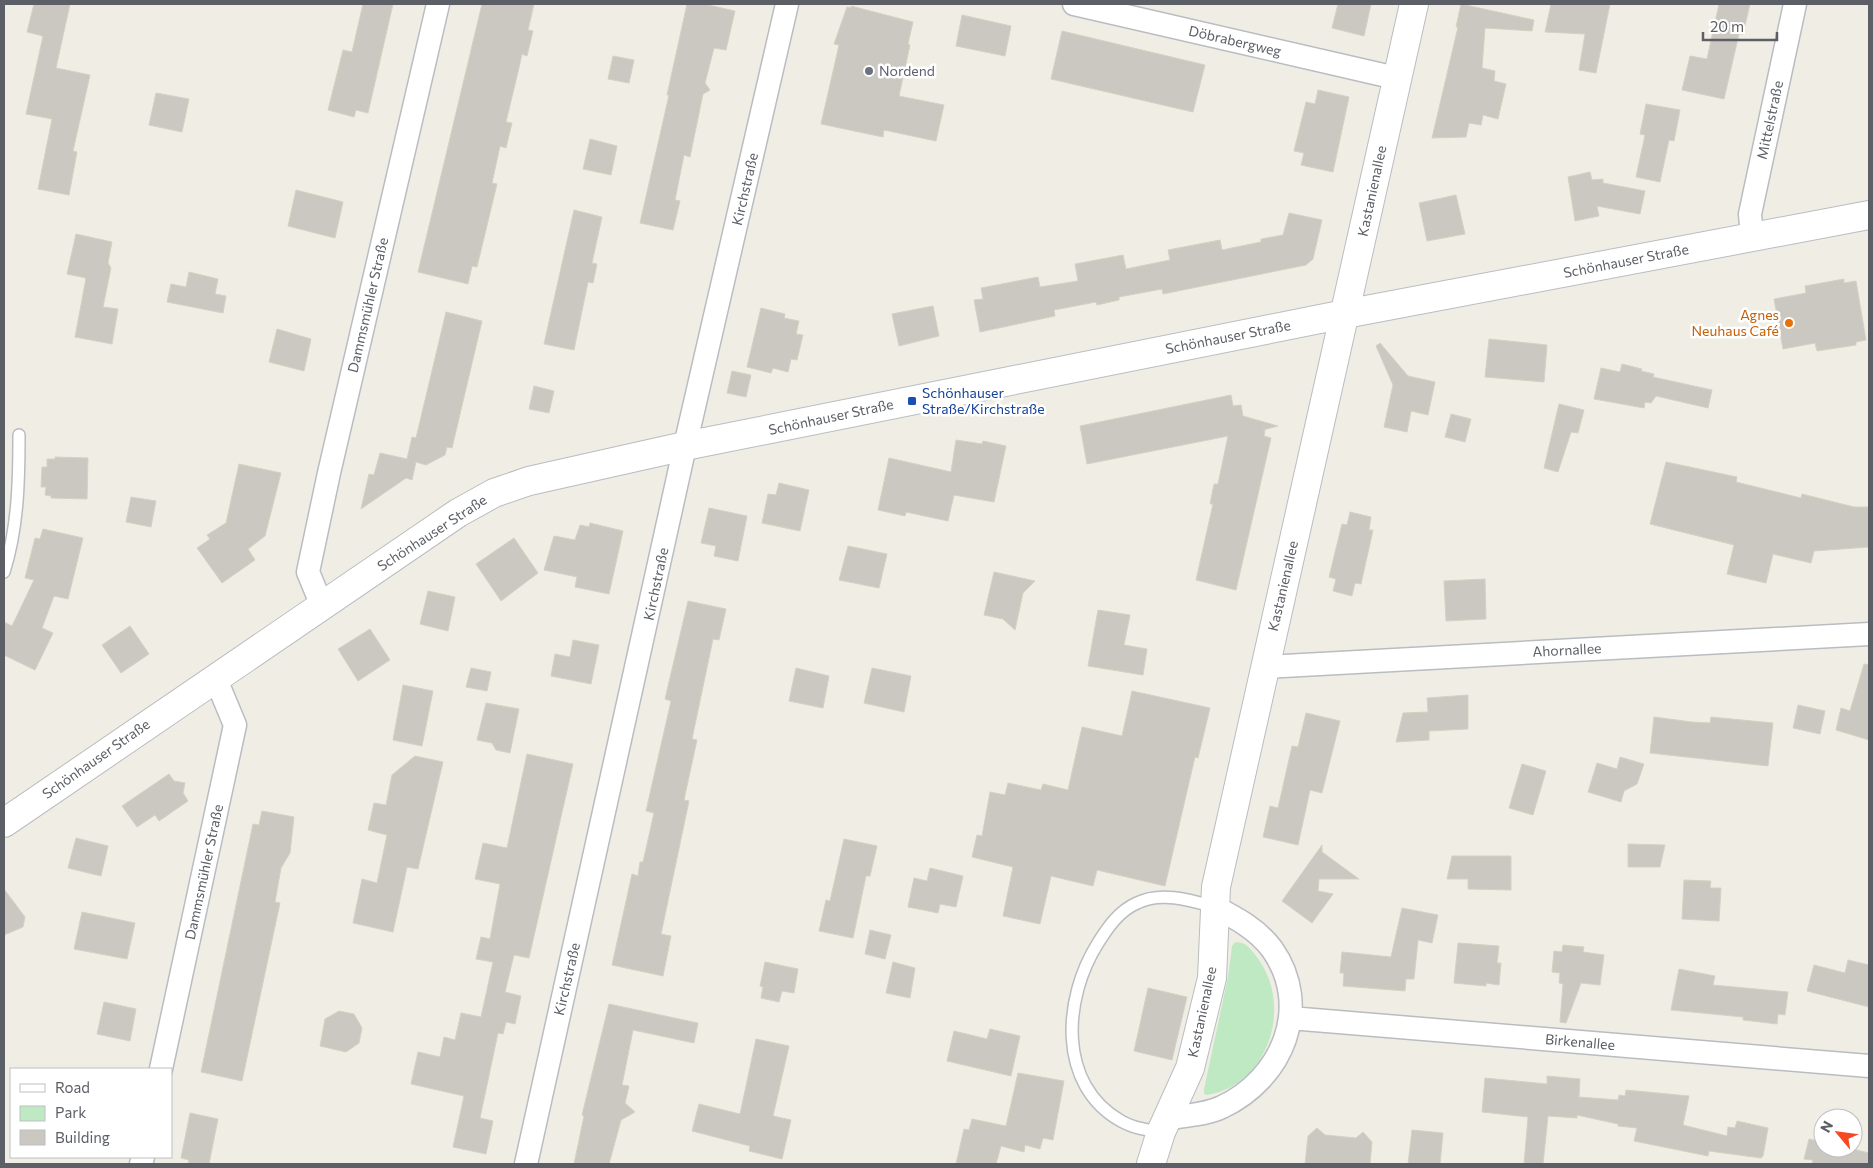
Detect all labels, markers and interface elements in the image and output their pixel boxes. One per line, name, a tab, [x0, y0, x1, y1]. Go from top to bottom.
scale bar	[1703, 10, 1777, 42]
text: 20 m	[1710, 17, 1744, 35]
street label: Döbrabergweg	[1187, 22, 1283, 60]
place label: Nordend	[879, 62, 935, 79]
marker: Nordend	[863, 65, 875, 77]
street label: Mittelstraße	[1753, 79, 1786, 161]
street label: Kastanienallee	[1354, 144, 1389, 238]
street label: Kirchstraße	[728, 151, 761, 227]
street label: Dammsmühler Straße	[344, 236, 391, 374]
street label: Schönhauser Straße	[1562, 240, 1690, 281]
place label: Agnes Neuhaus Café	[1692, 306, 1779, 339]
street label: Schönhauser Straße	[1164, 316, 1292, 357]
marker: Agnes Neuhaus Café	[1783, 317, 1795, 329]
place label: Schönhauser Straße/Kirchstraße	[922, 384, 1045, 417]
street label: Schönhauser Straße	[767, 395, 895, 438]
marker: Schönhauser Straße/Kirchstraße	[906, 395, 918, 407]
street label: Schönhauser Straße	[374, 491, 490, 574]
street label: Kastanienallee	[1264, 539, 1301, 633]
street label: Kirchstraße	[640, 546, 672, 622]
street label: Ahornallee	[1532, 639, 1602, 660]
street label: Schönhauser Straße	[39, 715, 153, 802]
street label: Dammsmühler Straße	[181, 803, 226, 941]
street label: Kirchstraße	[550, 941, 583, 1017]
street label: Kastanienallee	[1184, 965, 1219, 1059]
street label: Birkenallee	[1544, 1030, 1616, 1053]
legend	[10, 1068, 172, 1158]
text: Road	[55, 1078, 90, 1096]
text: Park	[55, 1103, 86, 1121]
north arrow	[1813, 1108, 1863, 1158]
text: N	[1816, 1118, 1836, 1135]
text: Building	[55, 1128, 110, 1146]

